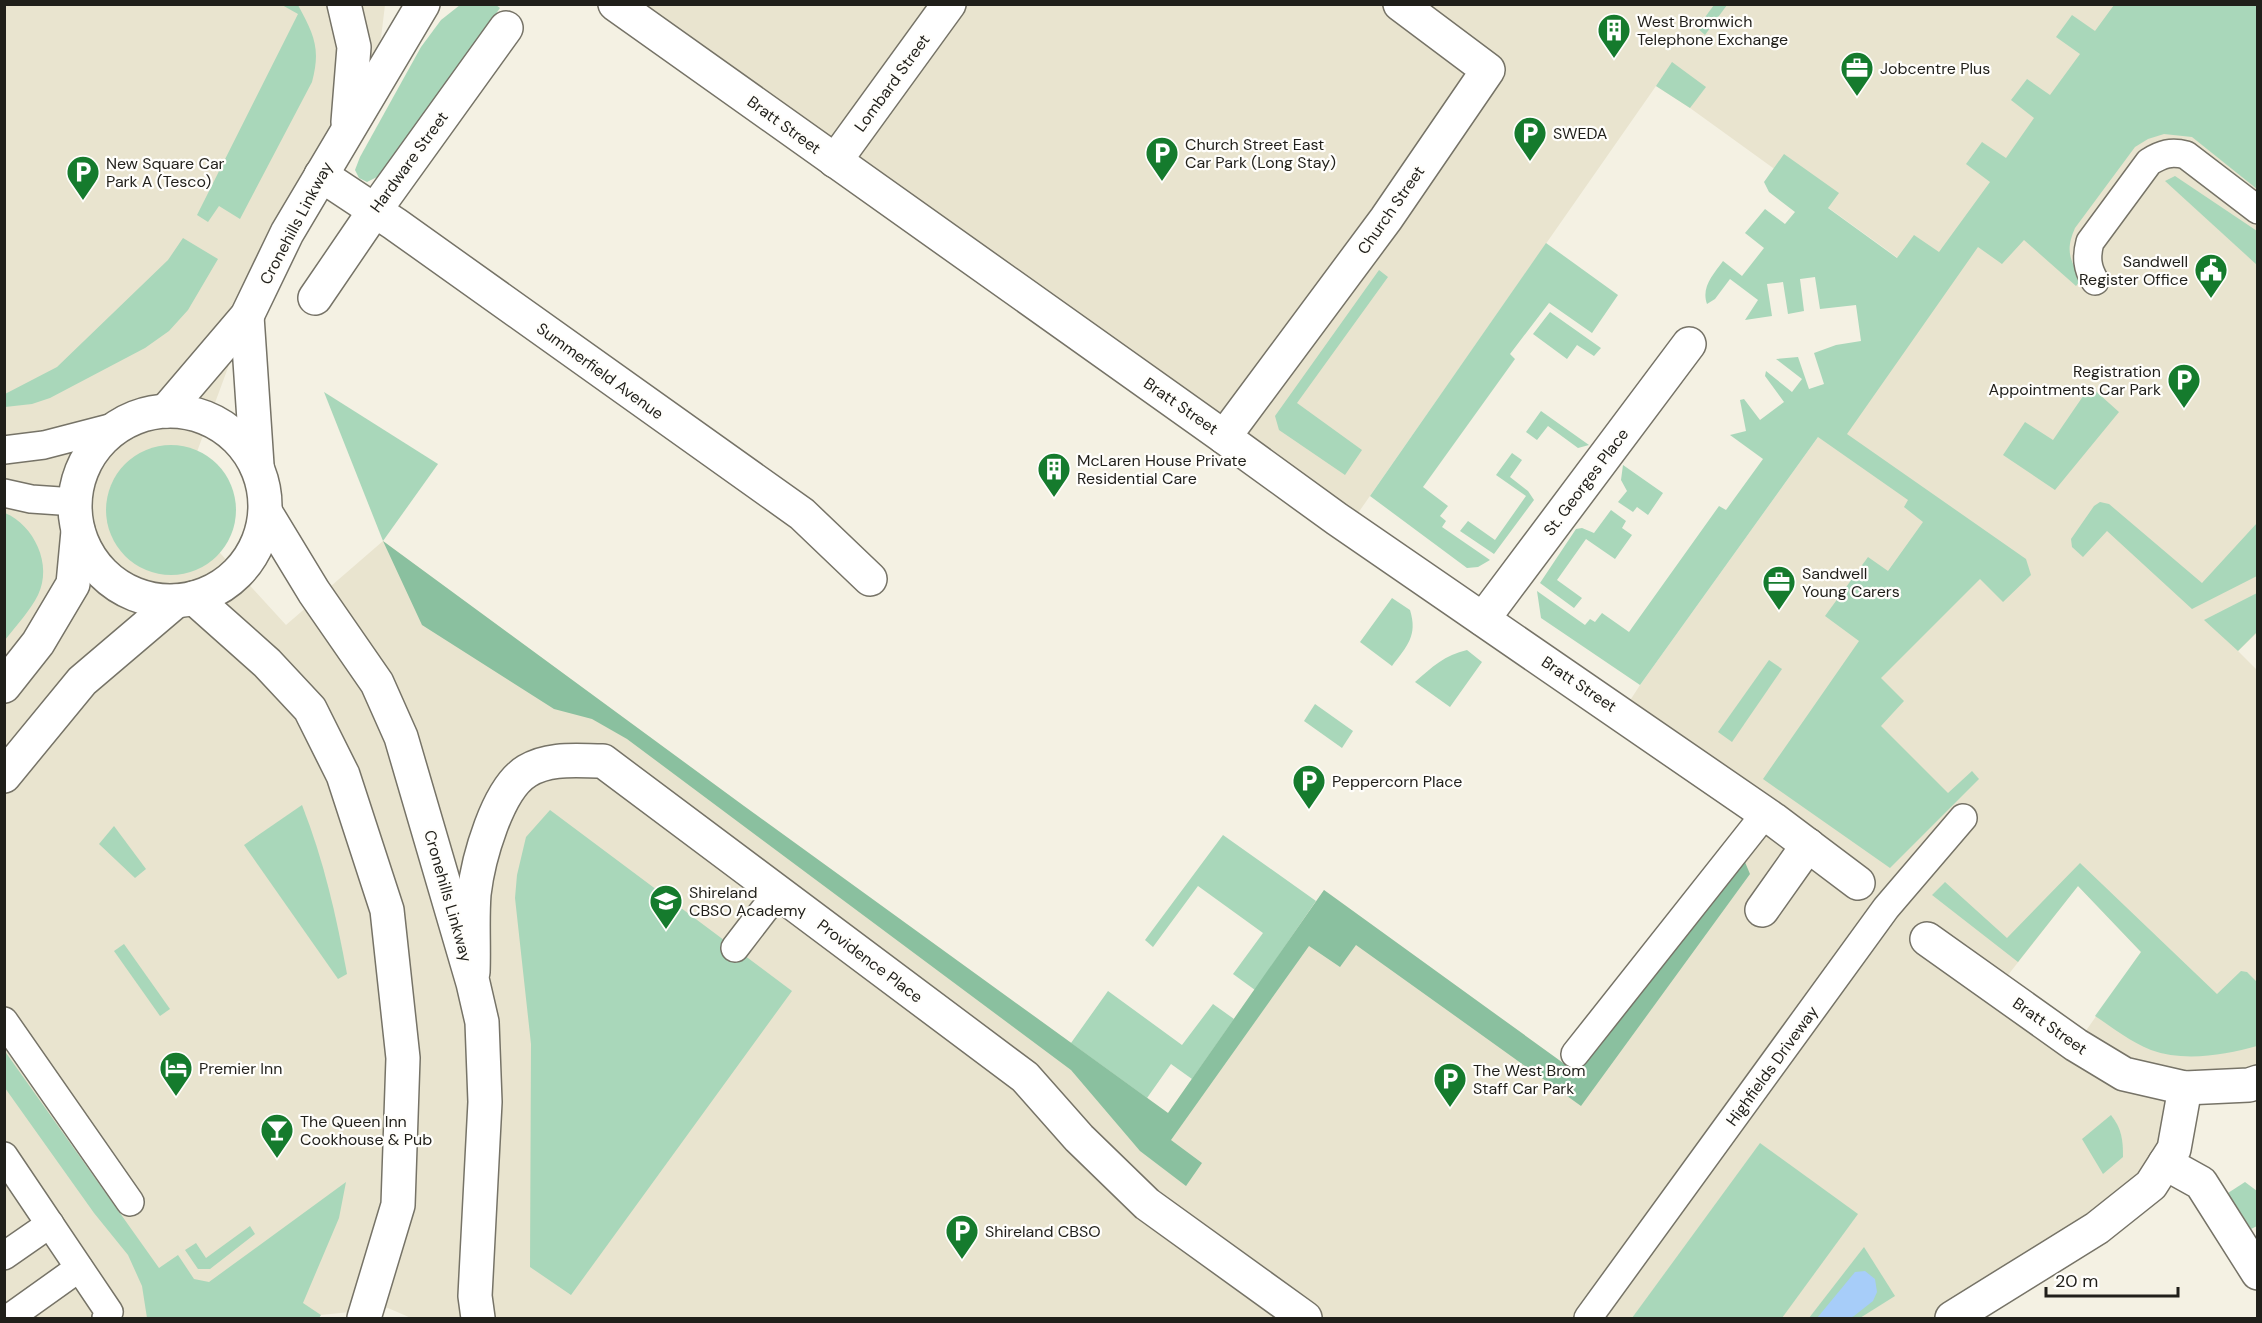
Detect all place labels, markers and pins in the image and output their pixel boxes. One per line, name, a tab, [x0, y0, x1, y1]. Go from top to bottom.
place label: West Bromwich Telephone Exchange	[1637, 11, 1788, 50]
building icon: West Bromwich Telephone Exchange	[1596, 12, 1632, 59]
office icon: Jobcentre Plus	[1839, 50, 1875, 97]
place label: Jobcentre Plus	[1880, 58, 1990, 79]
parking icon: SWEDA	[1512, 115, 1548, 162]
place label: SWEDA	[1553, 123, 1608, 144]
place label: Church Street East Car Park (Long Stay)	[1185, 134, 1336, 173]
parking icon: Church Street East Car Park (Long Stay)	[1144, 135, 1180, 182]
place label: New Square Car Park A (Tesco)	[106, 153, 225, 192]
parking icon: New Square Car Park A (Tesco)	[65, 154, 101, 201]
place label: Sandwell Register Office	[2079, 251, 2188, 290]
public building icon: Sandwell Register Office	[2193, 252, 2229, 299]
place label: Registration Appointments Car Park	[1989, 361, 2161, 400]
parking icon: Registration Appointments Car Park	[2166, 362, 2202, 409]
place label: McLaren House Private Residential Care	[1077, 450, 1247, 489]
building icon: McLaren House Private Residential Care	[1036, 451, 1072, 498]
place label: Sandwell Young Carers	[1802, 563, 1900, 602]
office icon: Sandwell Young Carers	[1761, 564, 1797, 611]
parking icon: Peppercorn Place	[1291, 763, 1327, 810]
place label: Peppercorn Place	[1332, 771, 1462, 792]
place label: Shireland CBSO Academy	[689, 882, 806, 921]
school or university icon: Shireland CBSO Academy	[648, 883, 684, 930]
hotel icon: Premier Inn	[158, 1050, 194, 1097]
place label: Premier Inn	[199, 1058, 282, 1079]
place label: The West Brom Staff Car Park	[1473, 1060, 1586, 1099]
parking icon: The West Brom Staff Car Park	[1432, 1061, 1468, 1108]
place label: The Queen Inn Cookhouse & Pub	[300, 1111, 432, 1150]
bar icon: The Queen Inn Cookhouse & Pub	[259, 1112, 295, 1159]
parking icon: Shireland CBSO	[944, 1213, 980, 1260]
place label: Shireland CBSO	[985, 1221, 1101, 1242]

